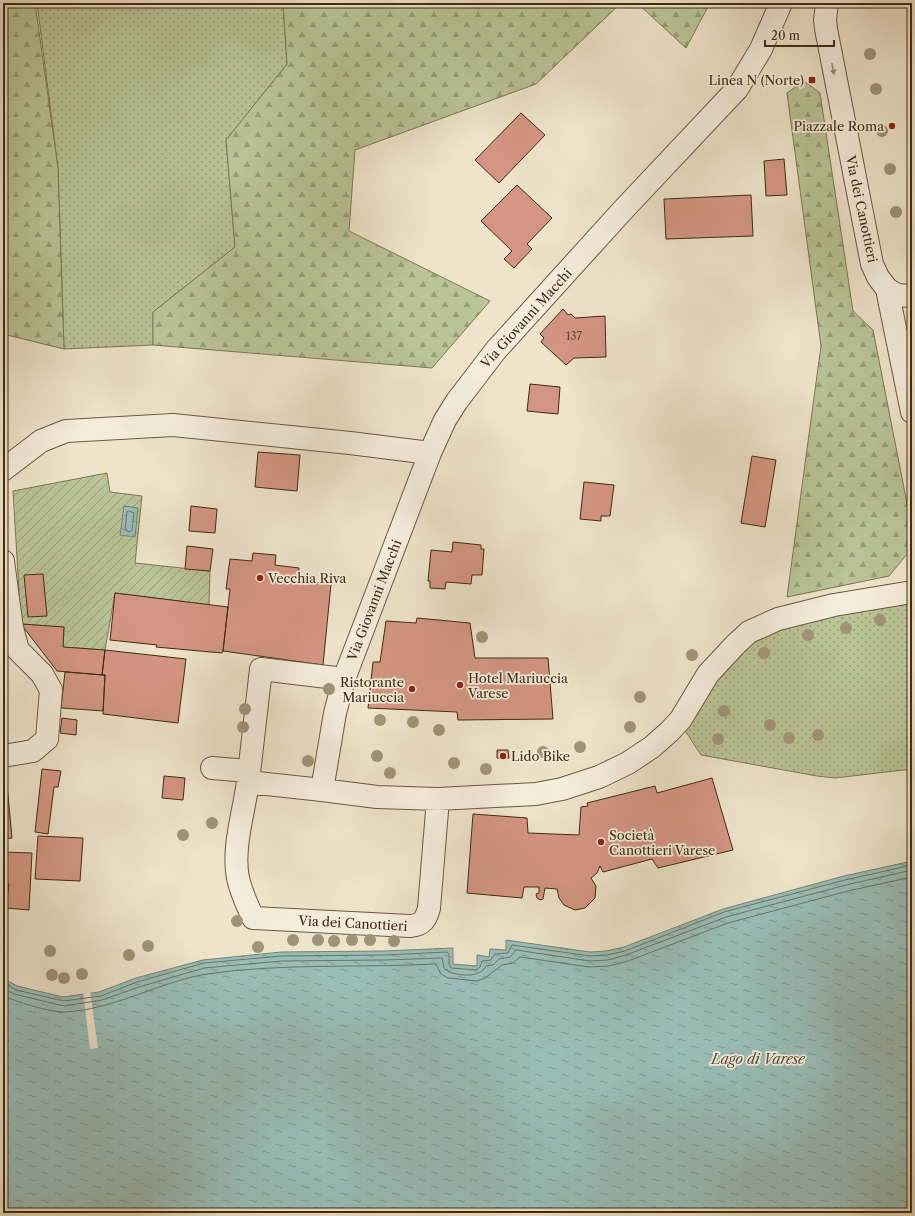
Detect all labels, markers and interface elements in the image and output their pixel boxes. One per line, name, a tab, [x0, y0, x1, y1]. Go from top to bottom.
scale bar	[765, 22, 834, 48]
text: 20 m	[771, 28, 800, 43]
one-way arrow	[831, 63, 837, 75]
place label: Linea N (Norte)	[708, 72, 804, 88]
marker: Linea N (Norte)	[807, 75, 817, 85]
place label: Piazzale Roma	[793, 118, 884, 134]
marker: Piazzale Roma	[887, 121, 897, 131]
street label: Via dei Canottieri	[843, 153, 881, 264]
street label: Via Giovanni Macchi	[476, 265, 575, 372]
house number: 137	[566, 329, 583, 343]
street label: Via Giovanni Macchi	[343, 537, 404, 664]
place label: Vecchia Riva	[267, 570, 346, 586]
marker: Vecchia Riva	[255, 573, 265, 583]
place label: Hotel Mariuccia Varese	[467, 670, 568, 701]
place label: Ristorante Mariuccia	[340, 674, 404, 705]
marker: Hotel Mariuccia Varese	[455, 680, 465, 690]
marker: Ristorante Mariuccia	[407, 684, 417, 694]
place label: Lido Bike	[511, 748, 570, 764]
marker: Lido Bike	[498, 751, 508, 761]
place label: Società Canottieri Varese	[609, 827, 715, 858]
marker: Società Canottieri Varese	[596, 837, 606, 847]
street label: Via dei Canottieri	[297, 912, 408, 934]
water label: Lago di Varese	[710, 1050, 806, 1068]

